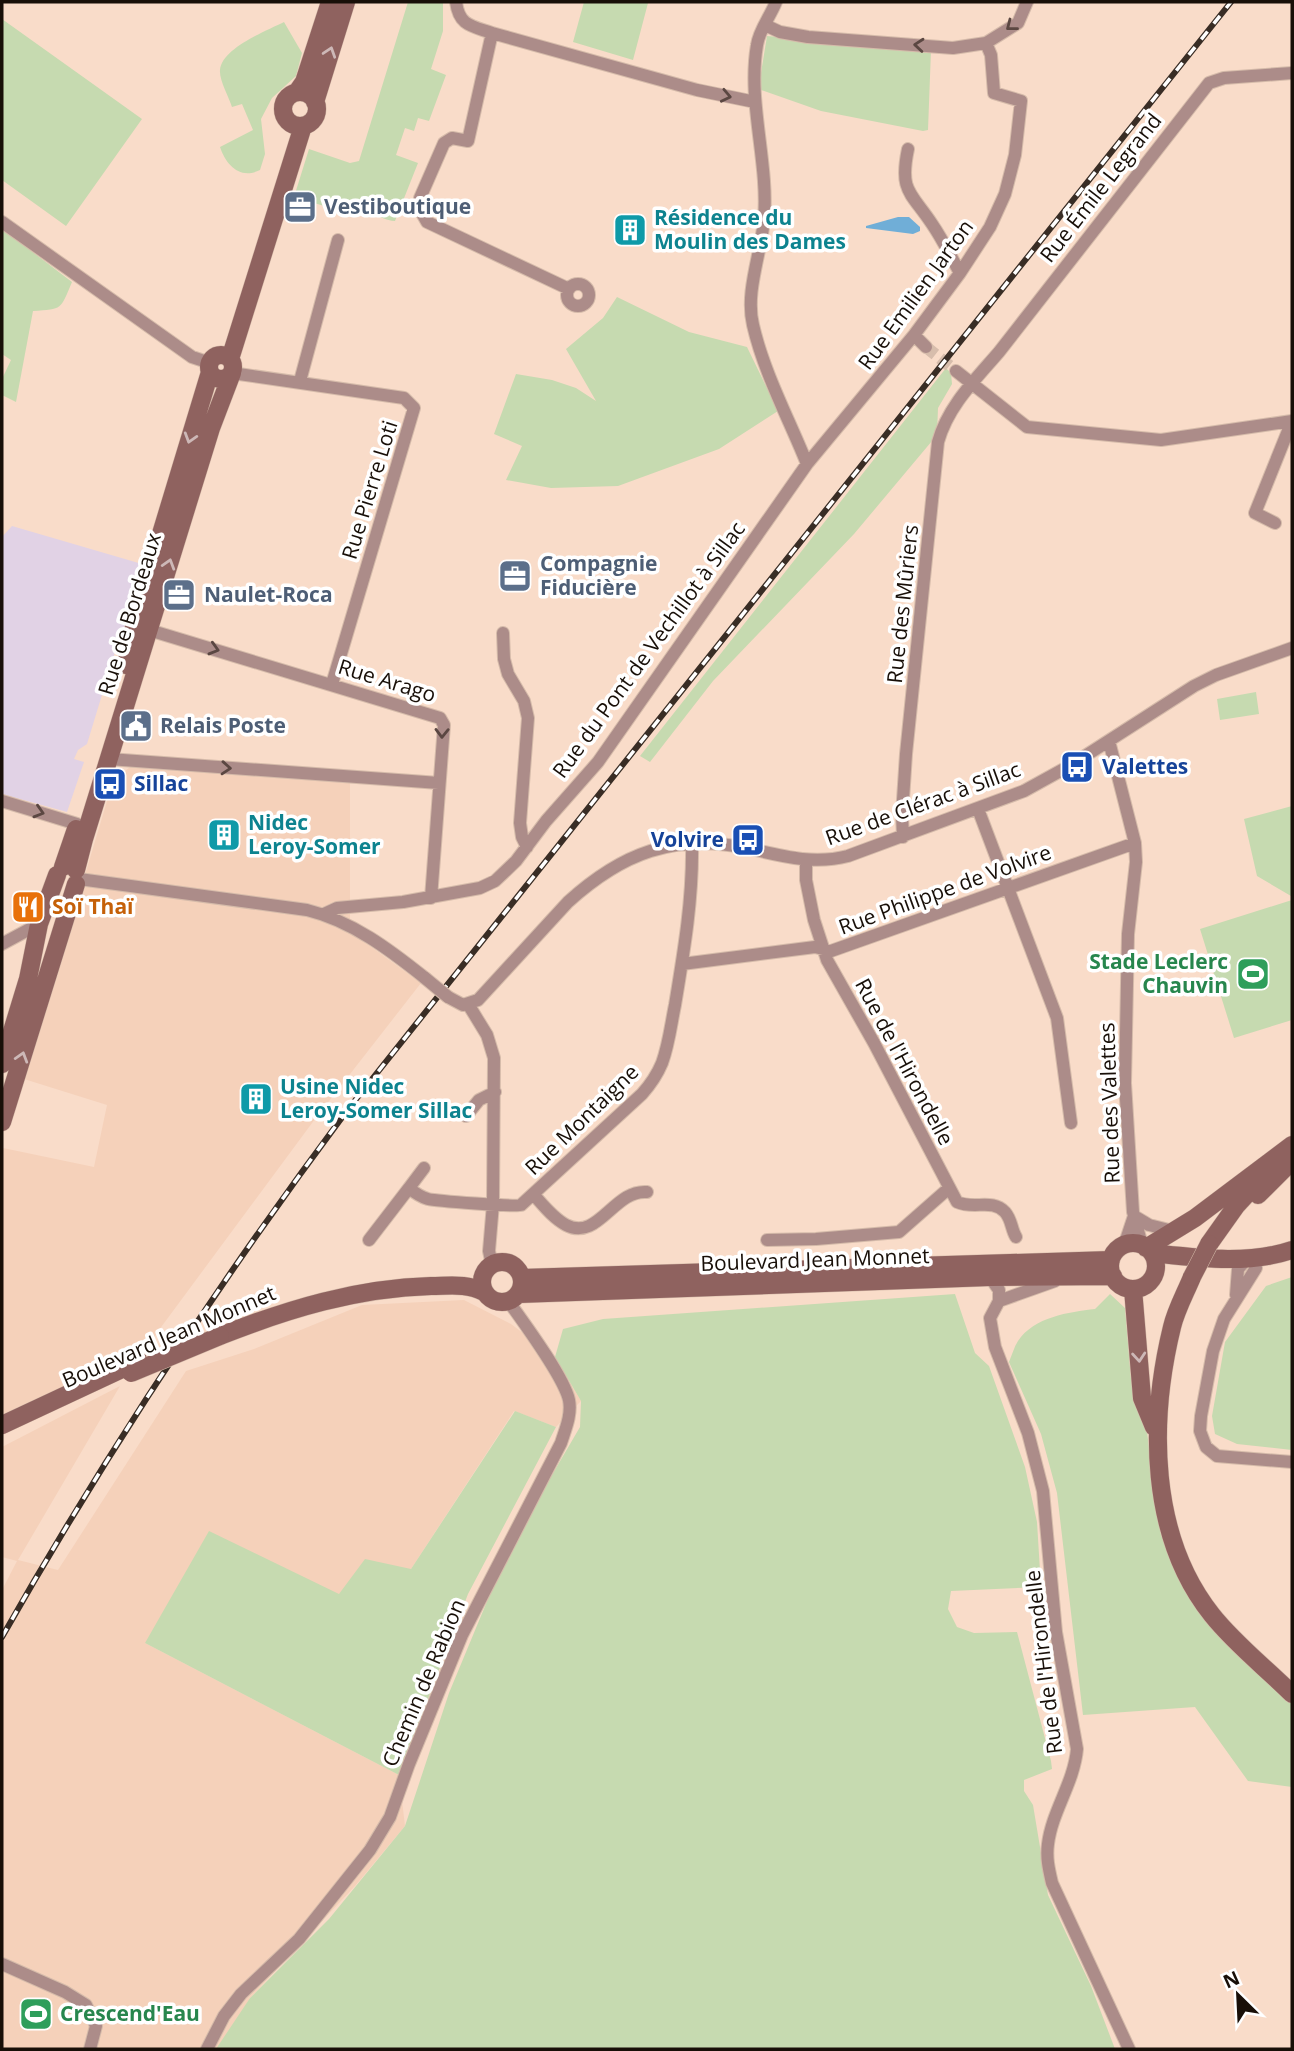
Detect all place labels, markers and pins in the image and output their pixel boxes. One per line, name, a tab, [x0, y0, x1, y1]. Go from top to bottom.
office icon: Vestiboutique	[281, 188, 319, 226]
place label: Vestiboutique	[324, 192, 471, 220]
place label: Résidence du Moulin des Dames	[654, 203, 846, 255]
building icon: Résidence du Moulin des Dames	[611, 211, 649, 249]
place label: Compagnie Fiducière	[540, 549, 657, 601]
office icon: Compagnie Fiducière	[496, 557, 534, 595]
office icon: Naulet-Roca	[160, 576, 198, 614]
place label: Naulet-Roca	[204, 580, 333, 608]
public building icon: Relais Poste	[117, 707, 155, 745]
place label: Relais Poste	[160, 711, 286, 739]
bus stop icon: Valettes	[1058, 748, 1096, 786]
place label: Valettes	[1102, 752, 1188, 780]
bus stop icon: Sillac	[91, 765, 129, 803]
place label: Sillac	[134, 769, 188, 797]
place label: Nidec Leroy-Somer	[248, 808, 381, 860]
building icon: Nidec Leroy-Somer	[205, 816, 243, 854]
bus stop icon: Volvire	[729, 821, 767, 859]
place label: Volvire	[651, 825, 724, 853]
restaurant icon: Soï Thaï	[9, 888, 47, 926]
place label: Soï Thaï	[52, 892, 134, 920]
place label: Stade Leclerc Chauvin	[1089, 947, 1228, 999]
sports icon: Stade Leclerc Chauvin	[1234, 955, 1272, 993]
place label: Usine Nidec Leroy-Somer Sillac	[280, 1072, 473, 1124]
building icon: Usine Nidec Leroy-Somer Sillac	[237, 1080, 275, 1118]
sports icon: Crescend'Eau	[17, 1995, 55, 2033]
place label: Crescend'Eau	[60, 1999, 200, 2027]

